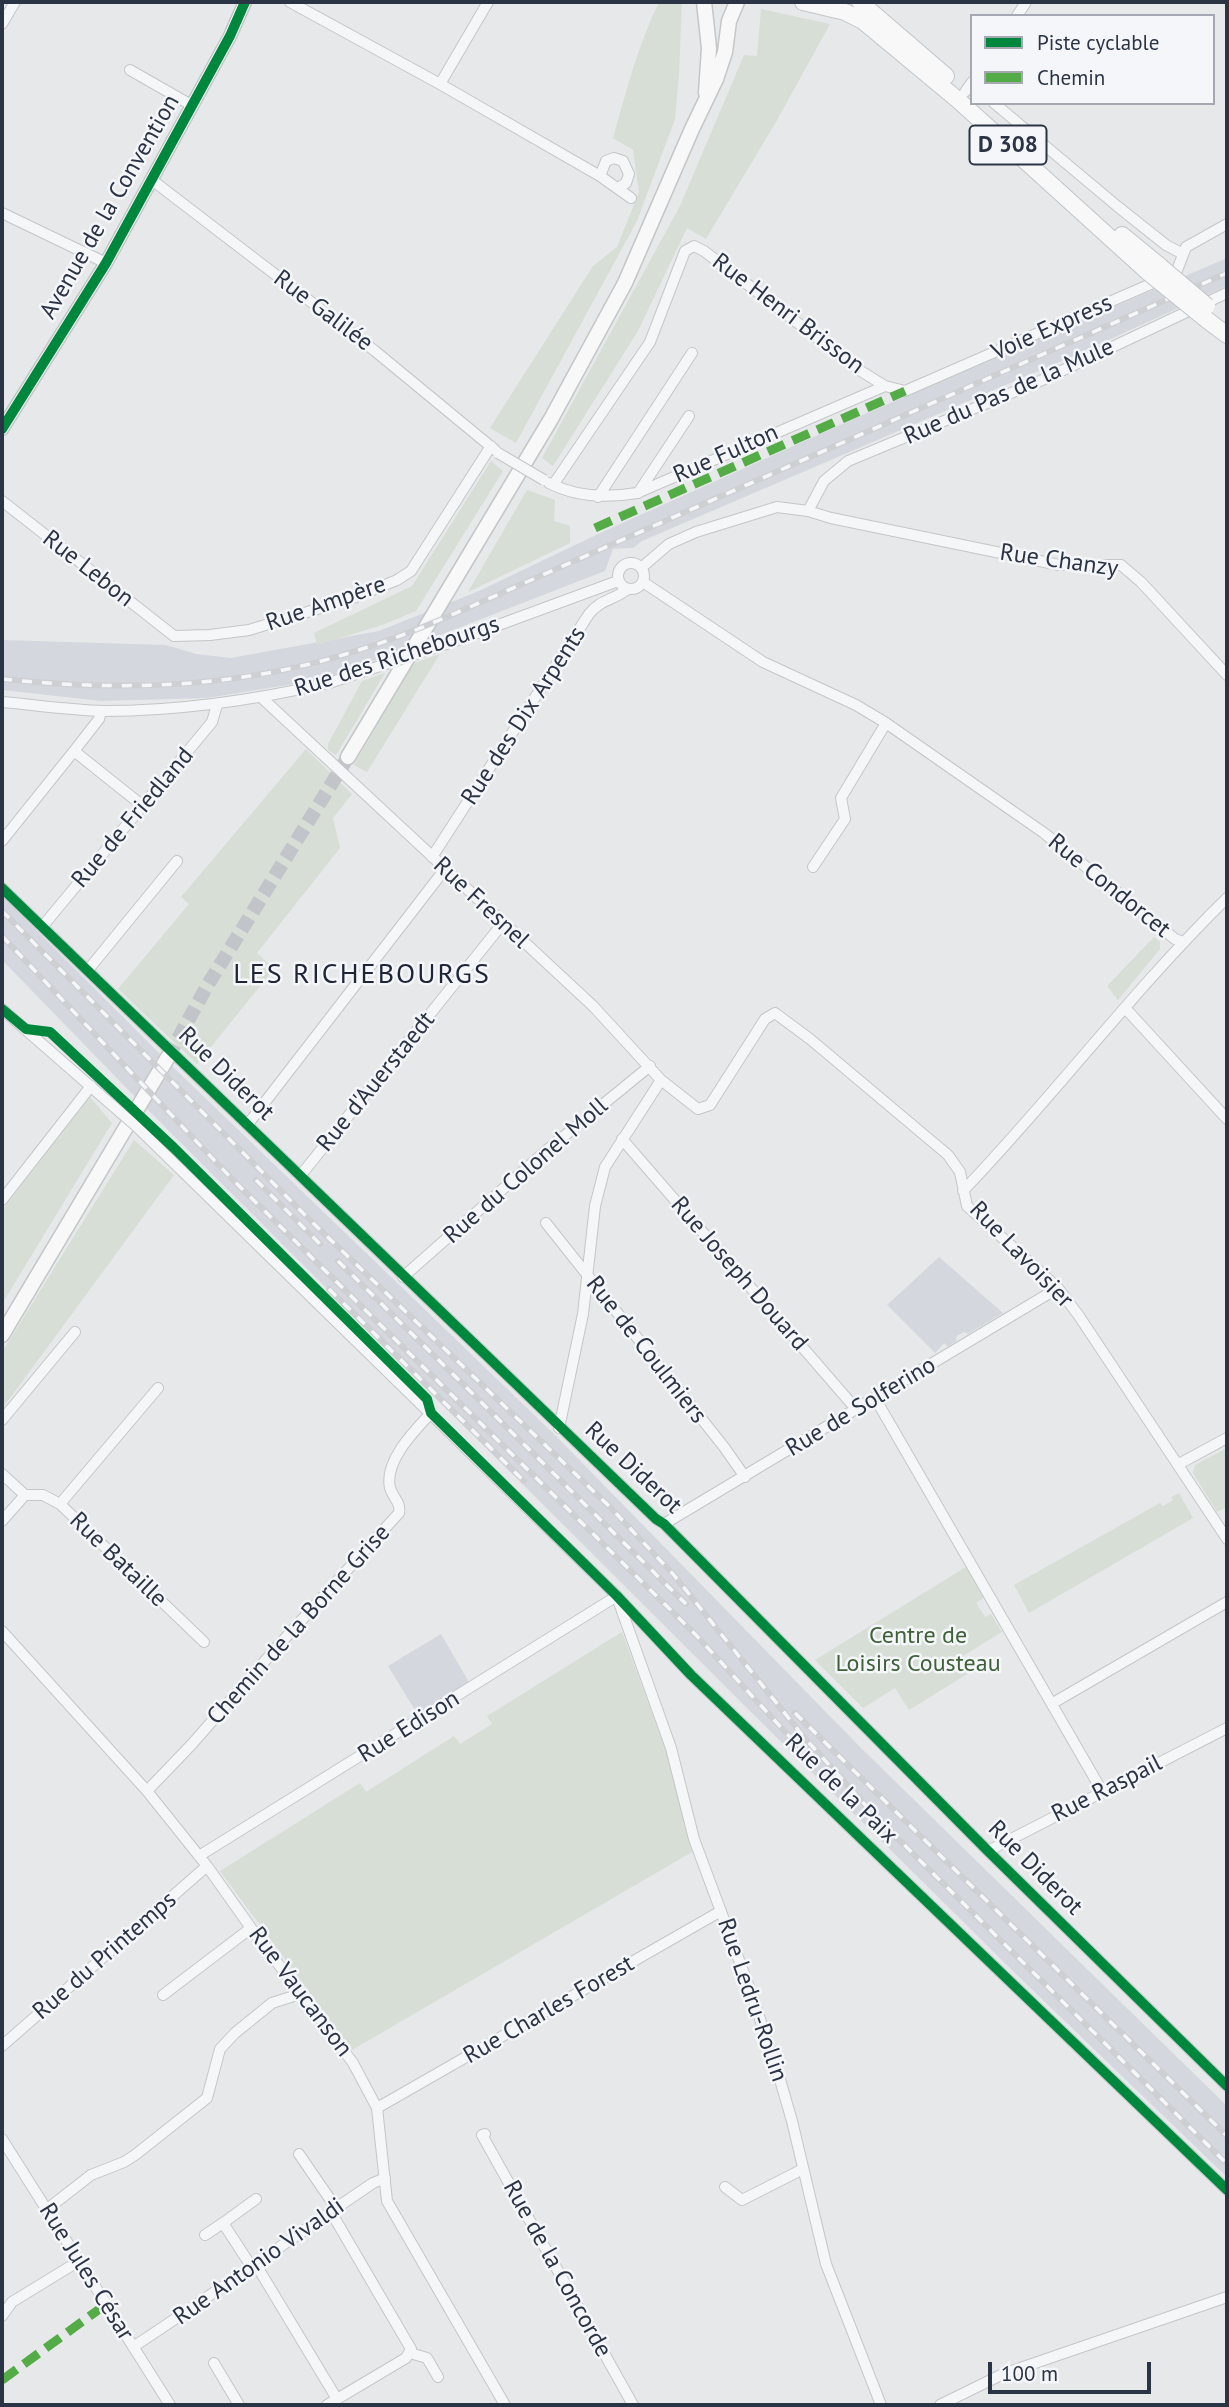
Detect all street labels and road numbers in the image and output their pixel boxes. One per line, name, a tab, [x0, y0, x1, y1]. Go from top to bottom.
street label: Avenue de la Convention	[34, 90, 186, 324]
road number: D 308	[970, 126, 1046, 164]
street label: Rue Henri Brisson	[706, 247, 870, 381]
street label: Rue Galilée	[268, 264, 378, 358]
street label: Voie Express	[987, 289, 1117, 367]
street label: Rue du Pas de la Mule	[900, 333, 1118, 451]
street label: Rue Fulton	[669, 418, 783, 490]
street label: Rue Lebon	[37, 524, 139, 614]
street label: Rue Chanzy	[998, 538, 1120, 584]
street label: Rue Ampère	[262, 570, 390, 638]
street label: Rue des Richebourgs	[291, 610, 503, 704]
street label: Rue des Dix Arpents	[456, 621, 592, 811]
street label: Rue de Friedland	[66, 742, 200, 894]
street label: Rue Condorcet	[1042, 828, 1176, 944]
street label: Rue Fresnel	[427, 851, 535, 955]
street label: Rue d'Auerstaedt	[311, 1006, 441, 1158]
street label: Rue Diderot	[172, 1021, 280, 1127]
street label: Rue du Colonel Moll	[438, 1092, 614, 1250]
street label: Rue Joseph Douard	[664, 1191, 814, 1357]
street label: Rue Lavoisier	[963, 1196, 1079, 1314]
street label: Rue de Coulmiers	[580, 1271, 712, 1429]
street label: Rue de Solferino	[781, 1351, 941, 1463]
street label: Rue Diderot	[579, 1416, 687, 1520]
street label: Rue Bataille	[63, 1507, 173, 1613]
street label: Chemin de la Borne Grise	[201, 1519, 397, 1731]
street label: Rue Edison	[353, 1685, 465, 1769]
street label: Rue de la Paix	[779, 1728, 903, 1850]
street label: Rue Raspail	[1047, 1749, 1167, 1829]
street label: Rue Diderot	[982, 1815, 1088, 1921]
street label: Rue du Printemps	[27, 1886, 183, 2026]
street label: Rue Ledru-Rollin	[711, 1914, 793, 2086]
street label: Rue Vaucanson	[242, 1922, 358, 2062]
street label: Rue Charles Forest	[459, 1950, 639, 2070]
street label: Rue de la Concorde	[496, 2176, 618, 2362]
street label: Rue Antonio Vivaldi	[168, 2192, 350, 2332]
street label: Rue Jules César	[32, 2198, 140, 2346]

